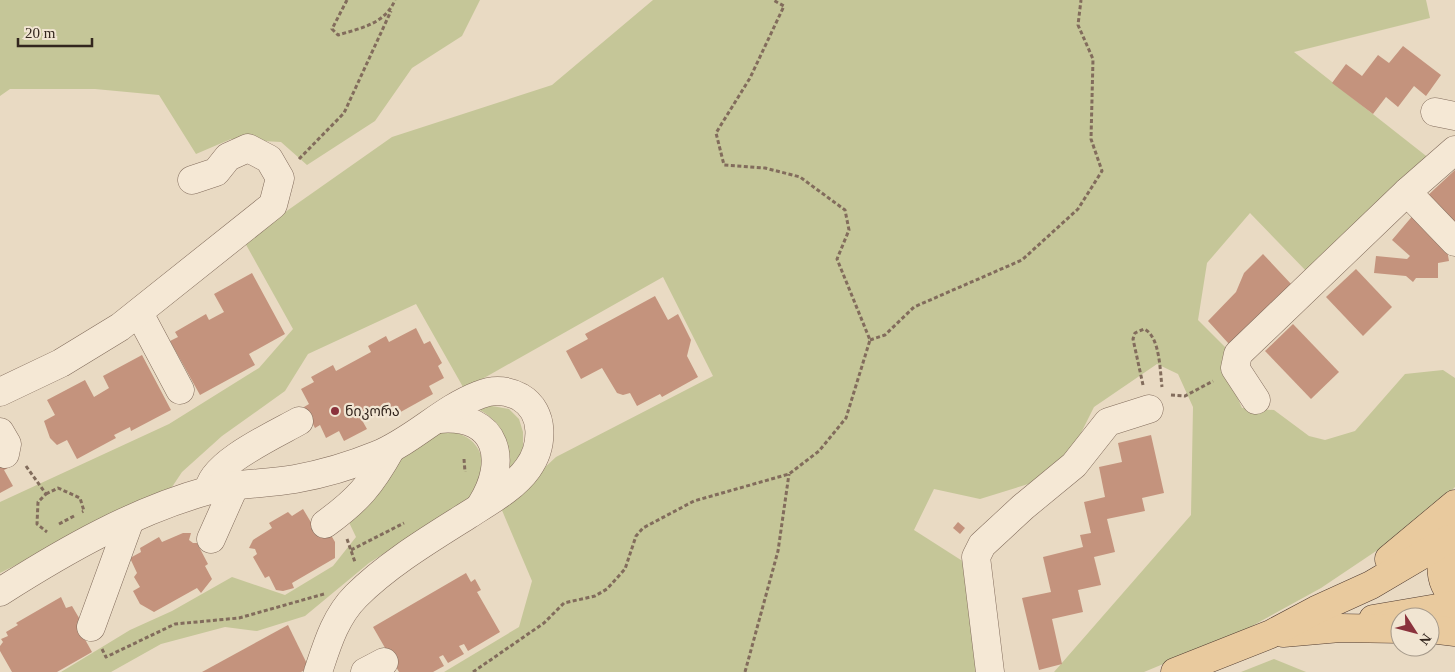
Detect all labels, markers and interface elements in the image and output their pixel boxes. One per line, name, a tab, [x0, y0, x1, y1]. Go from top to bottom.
scale bar	[18, 15, 91, 47]
text: 20 m	[25, 25, 56, 41]
place label: ნიკორა	[345, 404, 400, 420]
marker: ნიკორა	[329, 405, 341, 417]
north arrow	[1390, 607, 1440, 657]
text: N	[1416, 631, 1434, 648]

